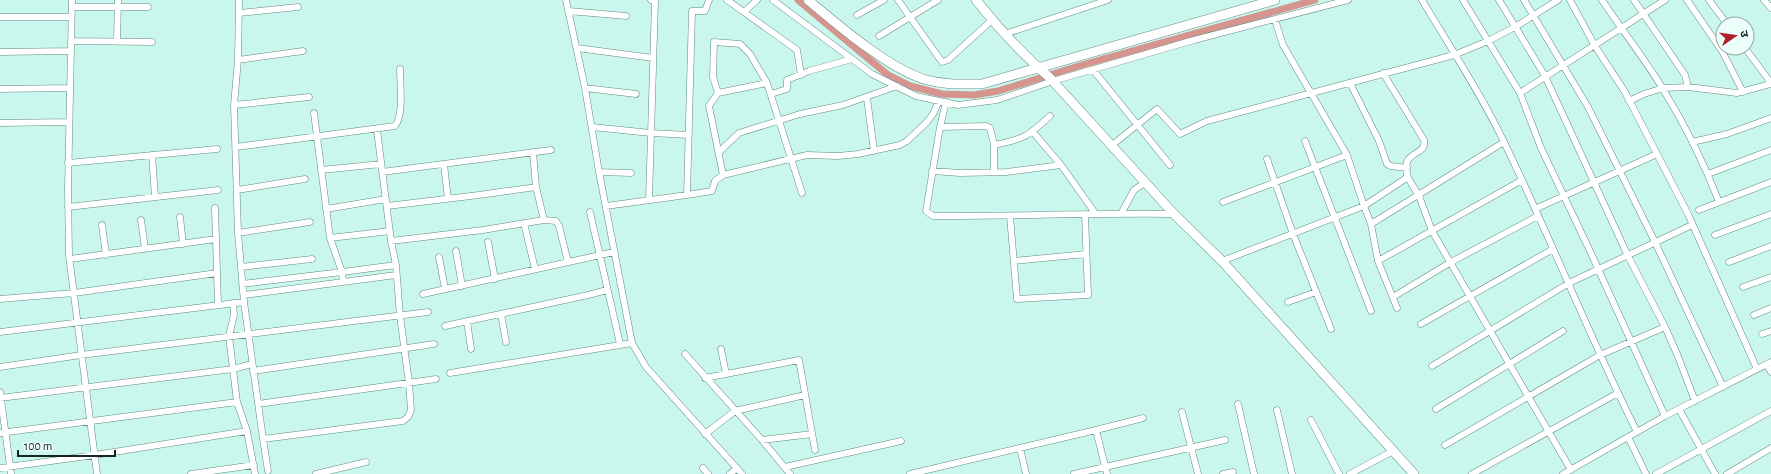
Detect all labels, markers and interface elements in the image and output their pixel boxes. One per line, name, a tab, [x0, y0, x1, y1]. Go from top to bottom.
north arrow	[1715, 16, 1755, 56]
text: उ	[1738, 29, 1750, 39]
scale bar	[18, 432, 115, 458]
text: 100 m	[24, 440, 52, 452]

